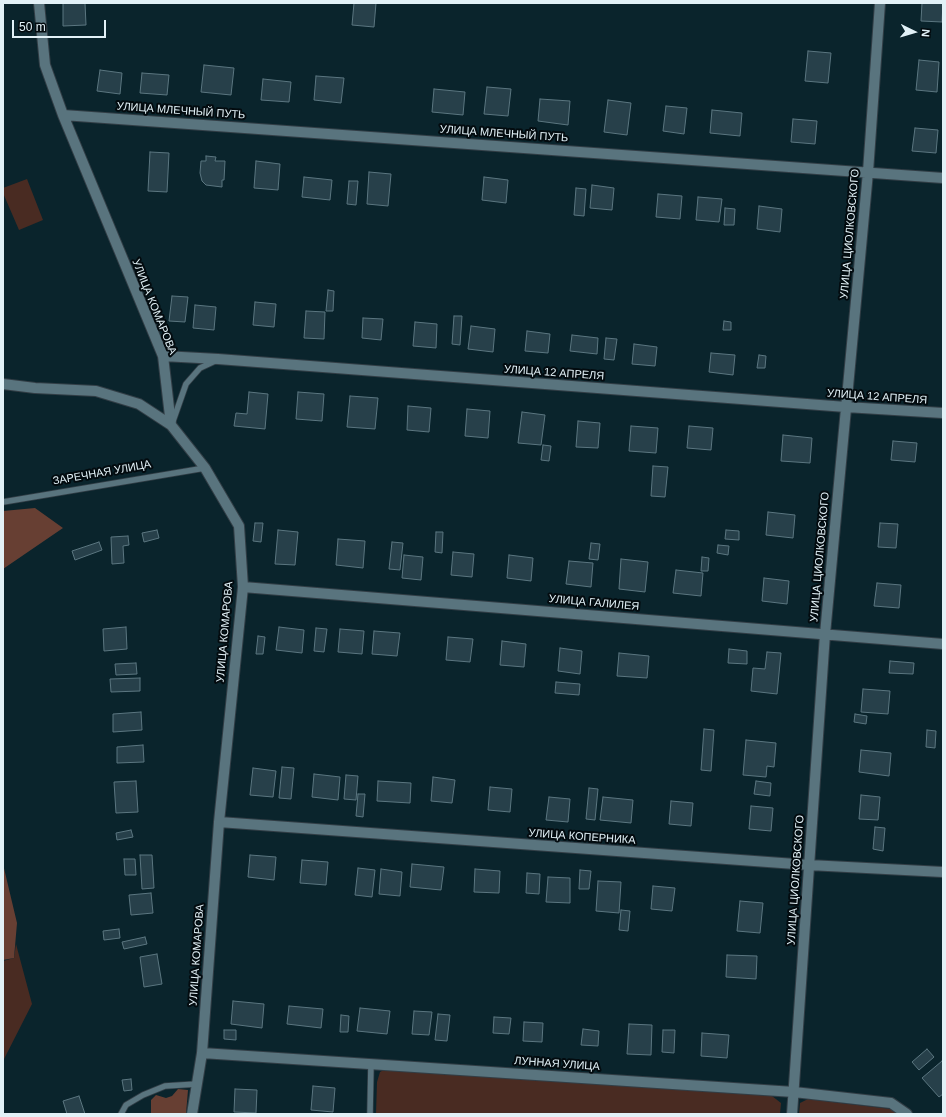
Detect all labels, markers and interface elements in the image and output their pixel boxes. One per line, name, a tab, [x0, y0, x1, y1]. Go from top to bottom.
scale bar	[14, 12, 108, 38]
north arrow	[894, 12, 934, 52]
text: 50 m	[19, 20, 46, 34]
text: N	[920, 29, 932, 38]
street label: УЛИЦА МЛЕЧНЫЙ ПУТЬ	[116, 100, 246, 122]
street label: УЛИЦА МЛЕЧНЫЙ ПУТЬ	[439, 123, 569, 145]
street label: УЛИЦА ЦИОЛКОВСКОГО	[838, 168, 862, 300]
street label: УЛИЦА КОМАРОВА	[129, 257, 179, 357]
street label: УЛИЦА 12 АПРЕЛЯ	[503, 363, 605, 383]
street label: УЛИЦА 12 АПРЕЛЯ	[826, 387, 928, 407]
street label: ЗАРЕЧНАЯ УЛИЦА	[52, 458, 152, 488]
street label: УЛИЦА ЦИОЛКОВСКОГО	[808, 491, 832, 623]
street label: УЛИЦА КОМАРОВА	[214, 581, 236, 683]
street label: УЛИЦА ГАЛИЛЕЯ	[548, 592, 640, 614]
street label: УЛИЦА ЦИОЛКОВСКОГО	[785, 814, 807, 946]
street label: УЛИЦА КОПЕРНИКА	[528, 827, 636, 847]
street label: УЛИЦА КОМАРОВА	[187, 904, 207, 1006]
street label: ЛУННАЯ УЛИЦА	[514, 1054, 600, 1074]

